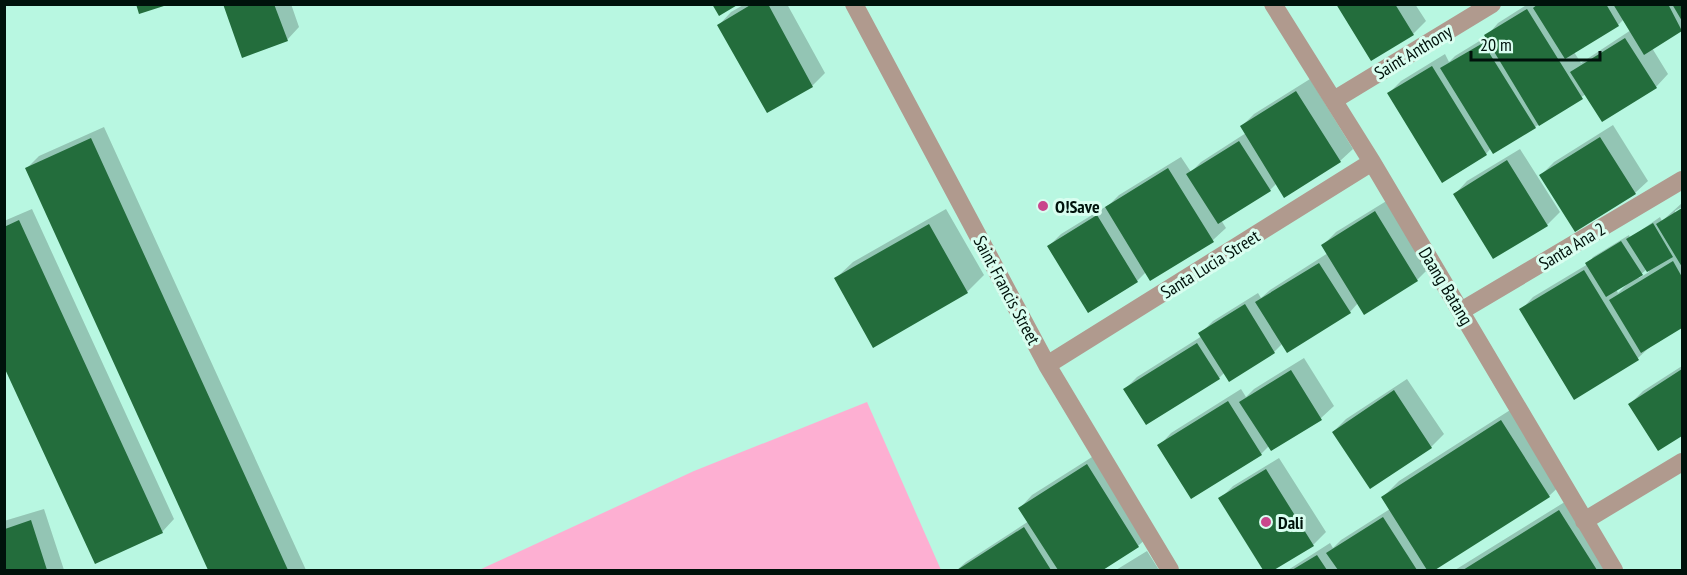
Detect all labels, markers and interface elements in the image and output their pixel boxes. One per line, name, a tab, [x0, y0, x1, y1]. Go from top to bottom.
street label: Saint Anthony	[1370, 20, 1456, 84]
scale bar	[1471, 24, 1600, 62]
text: 20 m	[1480, 33, 1512, 56]
place label: O!Save	[1055, 195, 1100, 218]
marker: O!Save	[1036, 199, 1050, 213]
street label: Santa Ana 2	[1534, 217, 1610, 275]
street label: Santa Lucia Street	[1156, 224, 1264, 304]
street label: Saint Francis Street	[969, 231, 1045, 349]
street label: Daang Batang	[1414, 243, 1478, 329]
place label: Dali	[1278, 511, 1304, 534]
marker: Dali	[1259, 515, 1273, 529]

